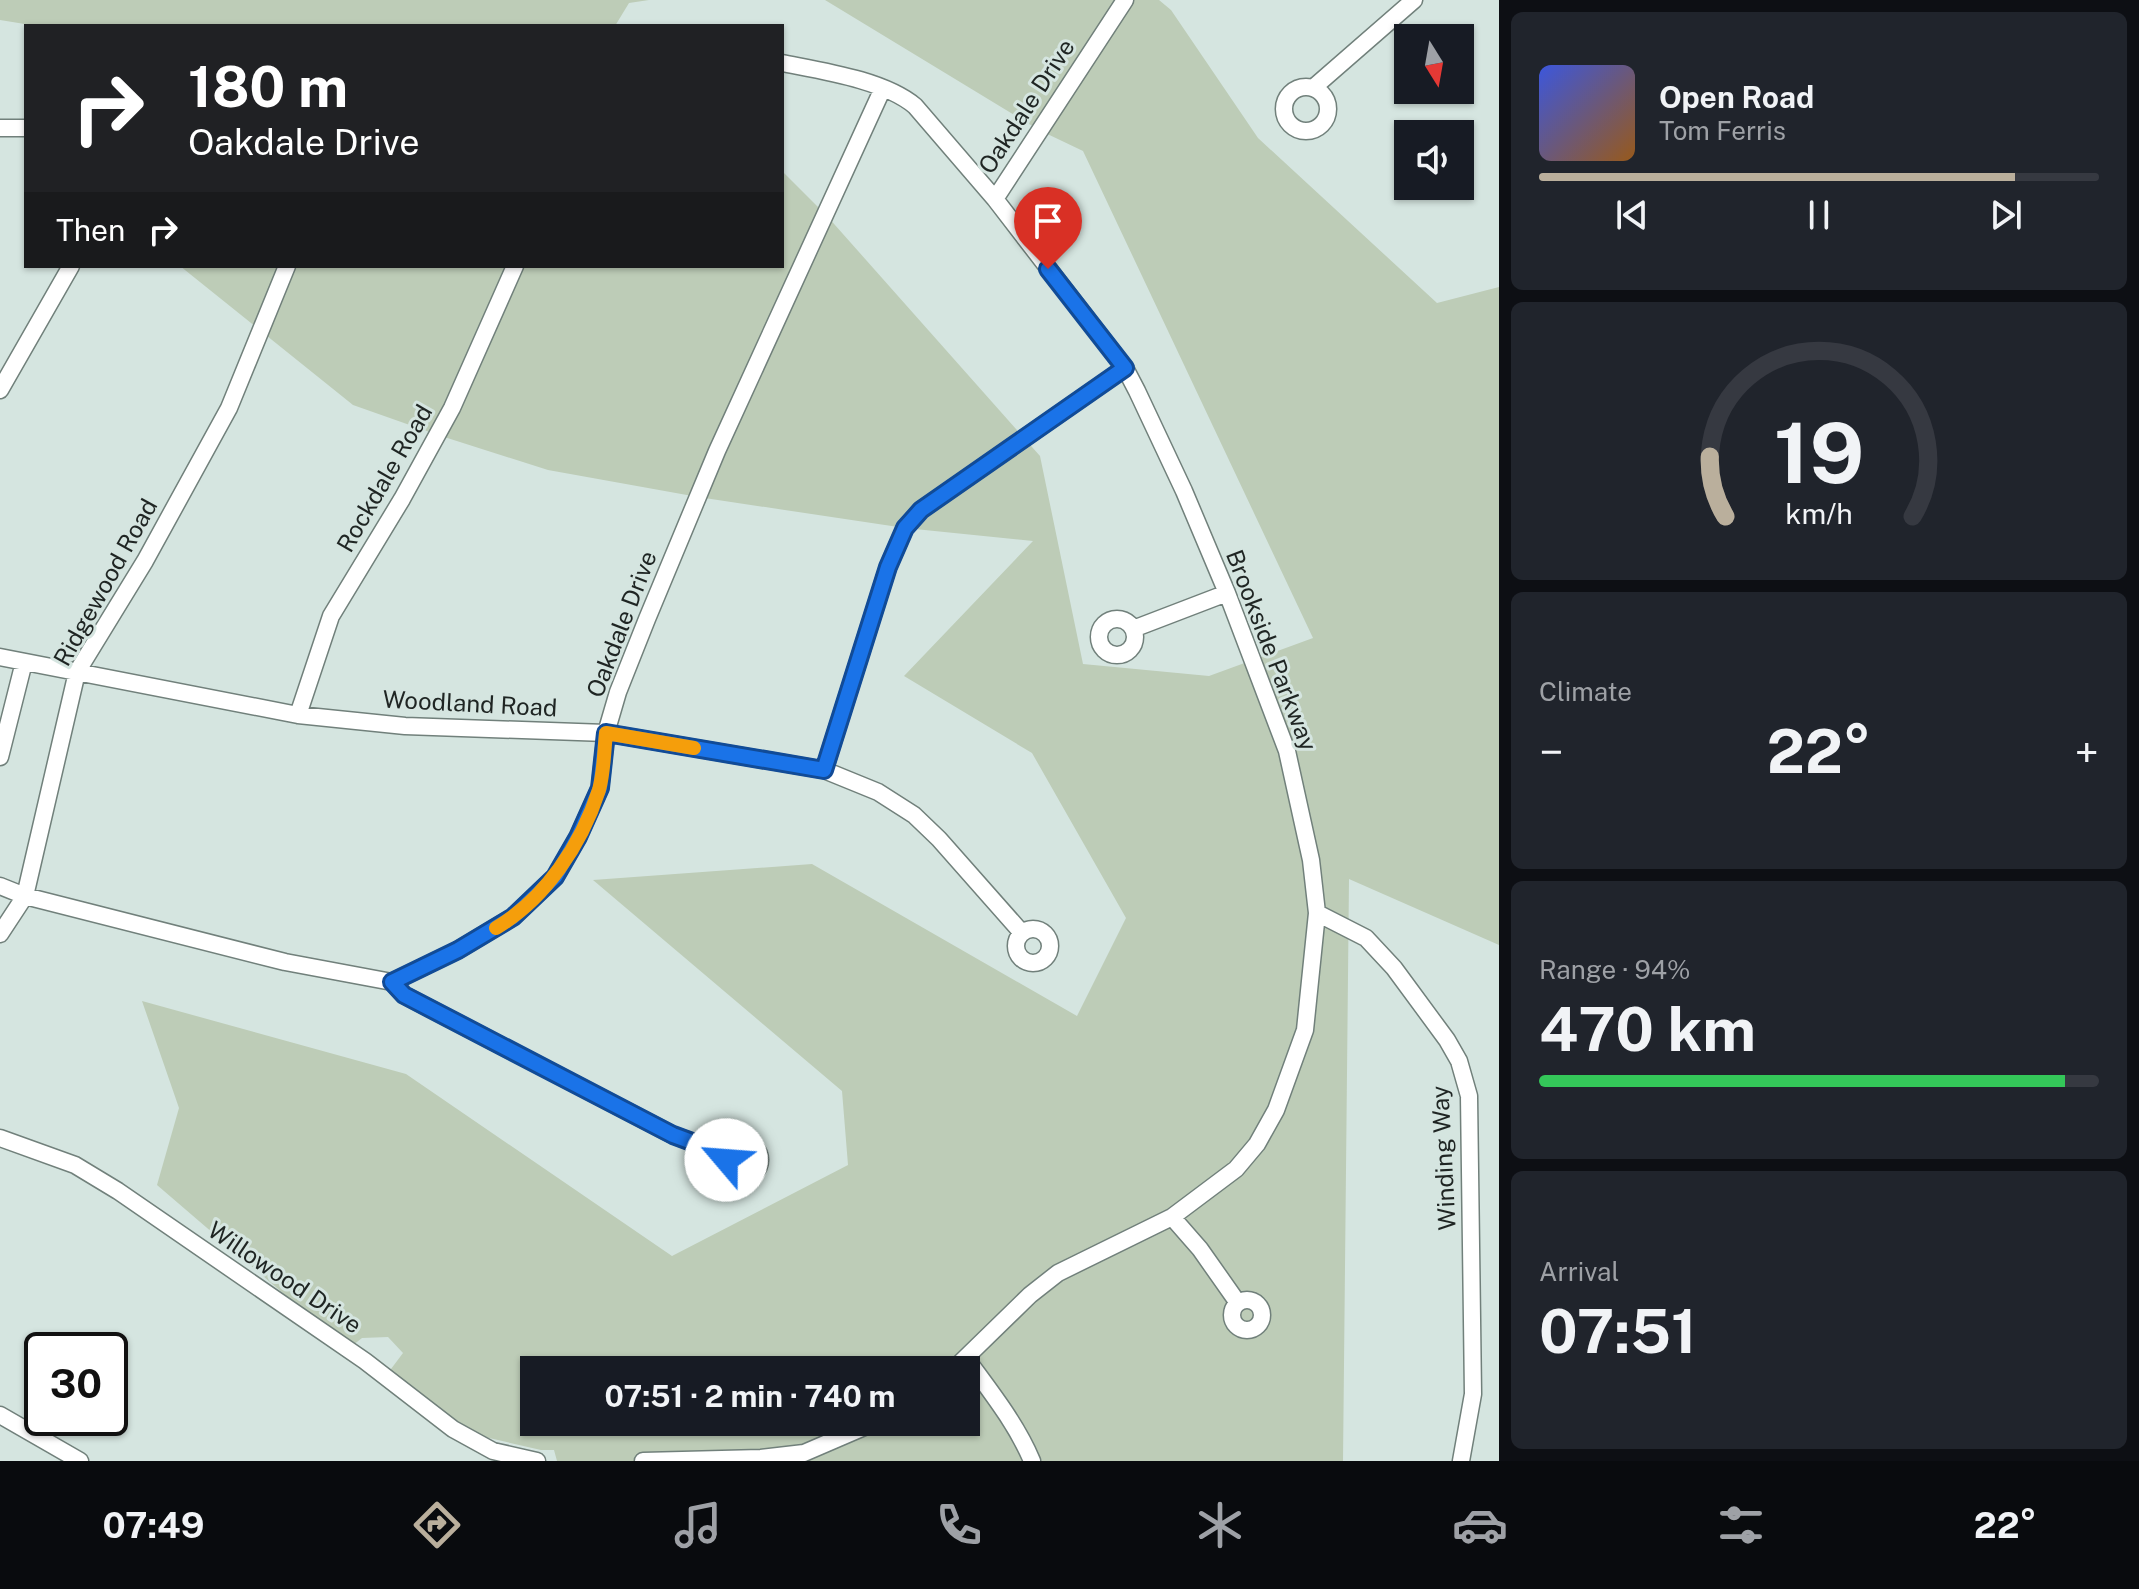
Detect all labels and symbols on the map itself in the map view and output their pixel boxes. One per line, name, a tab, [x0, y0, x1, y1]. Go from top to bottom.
north arrow	[1394, 24, 1474, 104]
street label: Oakdale Drive	[972, 34, 1080, 178]
pin	[1014, 187, 1082, 269]
street label: Rockdale Road	[330, 399, 438, 557]
street label: Ridgewood Road	[47, 493, 163, 671]
street label: Brookside Parkway	[1221, 546, 1323, 755]
street label: Oakdale Drive	[580, 547, 662, 701]
street label: Woodland Road	[382, 684, 558, 722]
street label: Winding Way	[1425, 1085, 1461, 1231]
position arrow	[684, 1118, 768, 1202]
street label: Willowood Drive	[203, 1215, 367, 1339]
speed limit sign: 30	[24, 1332, 128, 1436]

